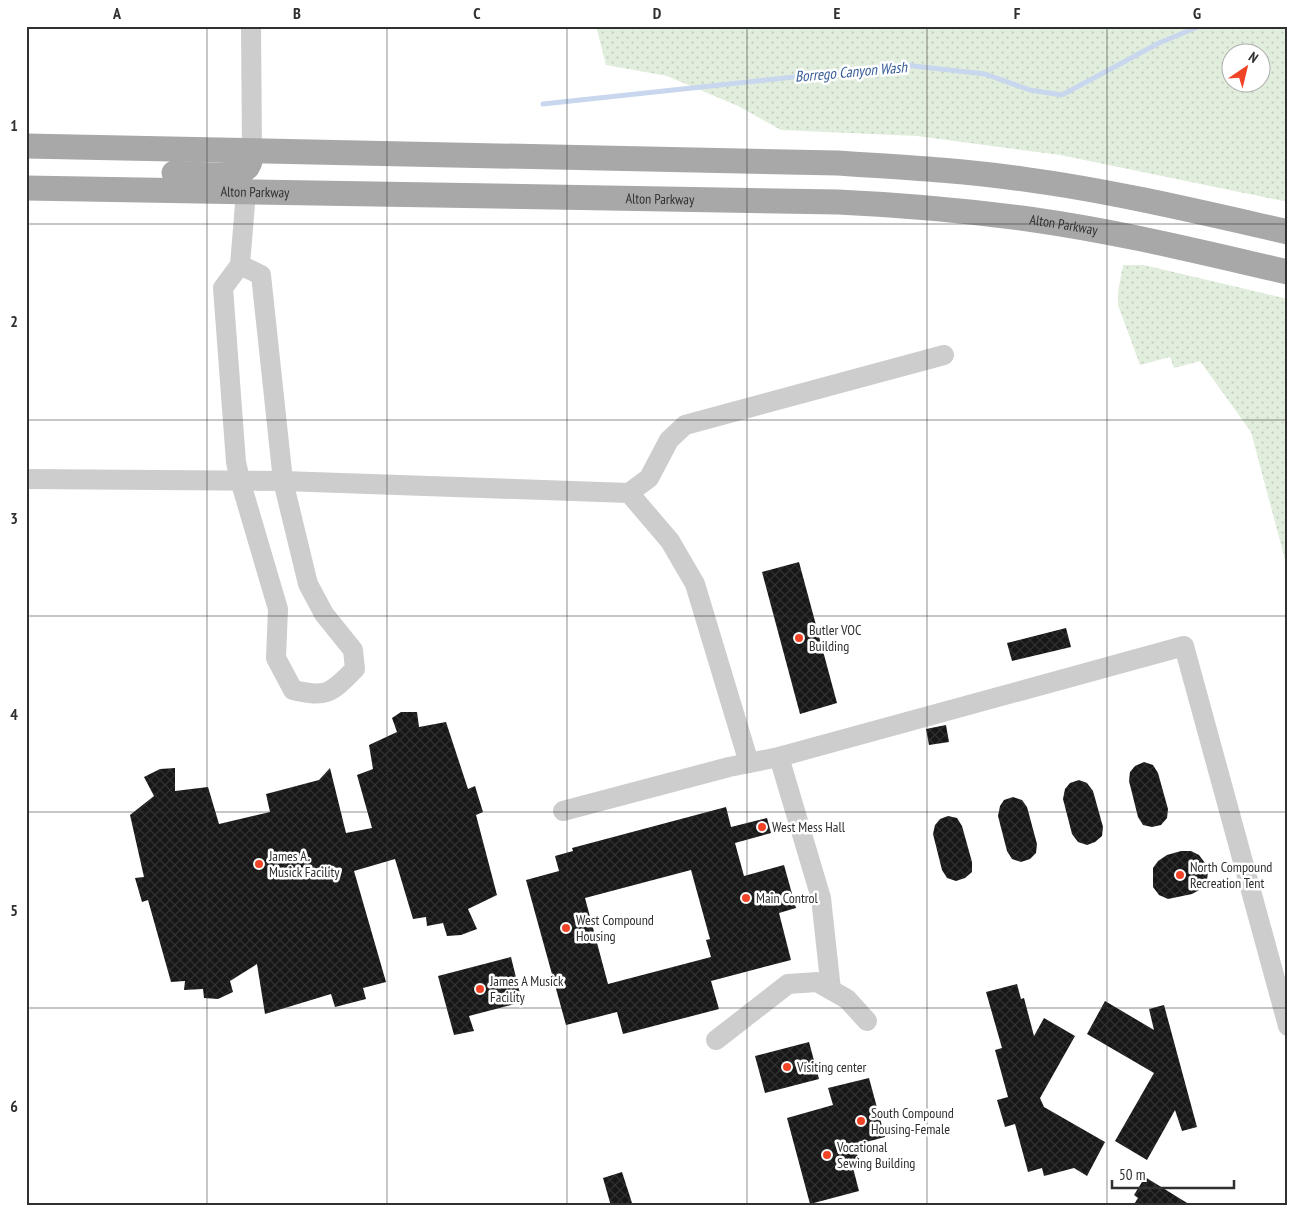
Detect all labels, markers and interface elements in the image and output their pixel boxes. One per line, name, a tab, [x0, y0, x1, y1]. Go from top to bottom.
text: A	[112, 3, 122, 23]
text: B	[293, 3, 301, 23]
text: C	[473, 3, 481, 23]
text: D	[653, 3, 662, 23]
text: E	[834, 3, 841, 23]
text: F	[1014, 3, 1021, 23]
text: G	[1193, 3, 1201, 23]
north arrow	[1222, 42, 1272, 92]
text: N	[1245, 48, 1262, 67]
water label: Borrego Canyon Wash	[794, 57, 909, 86]
text: 1	[10, 115, 18, 135]
street label: Alton Parkway	[220, 182, 290, 202]
street label: Alton Parkway	[625, 189, 695, 209]
street label: Alton Parkway	[1028, 210, 1100, 239]
text: 2	[10, 311, 18, 331]
text: 3	[10, 508, 18, 528]
place label: Butler VOC Building	[809, 621, 862, 655]
marker: Butler VOC Building	[793, 632, 805, 644]
text: 4	[10, 704, 18, 724]
place label: West Mess Hall	[772, 818, 846, 836]
marker: West Mess Hall	[756, 821, 768, 833]
place label: James A. Musick Facility	[268, 847, 340, 881]
marker: James A. Musick Facility	[253, 858, 265, 870]
place label: North Compound Recreation Tent	[1190, 858, 1272, 892]
marker: North Compound Recreation Tent	[1174, 869, 1186, 881]
place label: Main Control	[756, 889, 819, 907]
marker: Main Control	[740, 892, 752, 904]
text: 5	[10, 900, 18, 920]
place label: West Compound Housing	[576, 911, 654, 945]
marker: West Compound Housing	[560, 922, 572, 934]
place label: James A Musick Facility	[489, 972, 564, 1006]
marker: James A Musick Facility	[474, 983, 486, 995]
place label: Visiting center	[796, 1058, 867, 1076]
marker: Visiting center	[781, 1061, 793, 1073]
text: 6	[10, 1096, 18, 1116]
place label: South Compound Housing-Female	[871, 1104, 954, 1138]
marker: South Compound Housing-Female	[855, 1115, 867, 1127]
place label: Vocational Sewing Building	[836, 1138, 915, 1172]
marker: Vocational Sewing Building	[821, 1149, 833, 1161]
scale bar	[1112, 1157, 1234, 1189]
text: 50 m	[1119, 1165, 1145, 1184]

